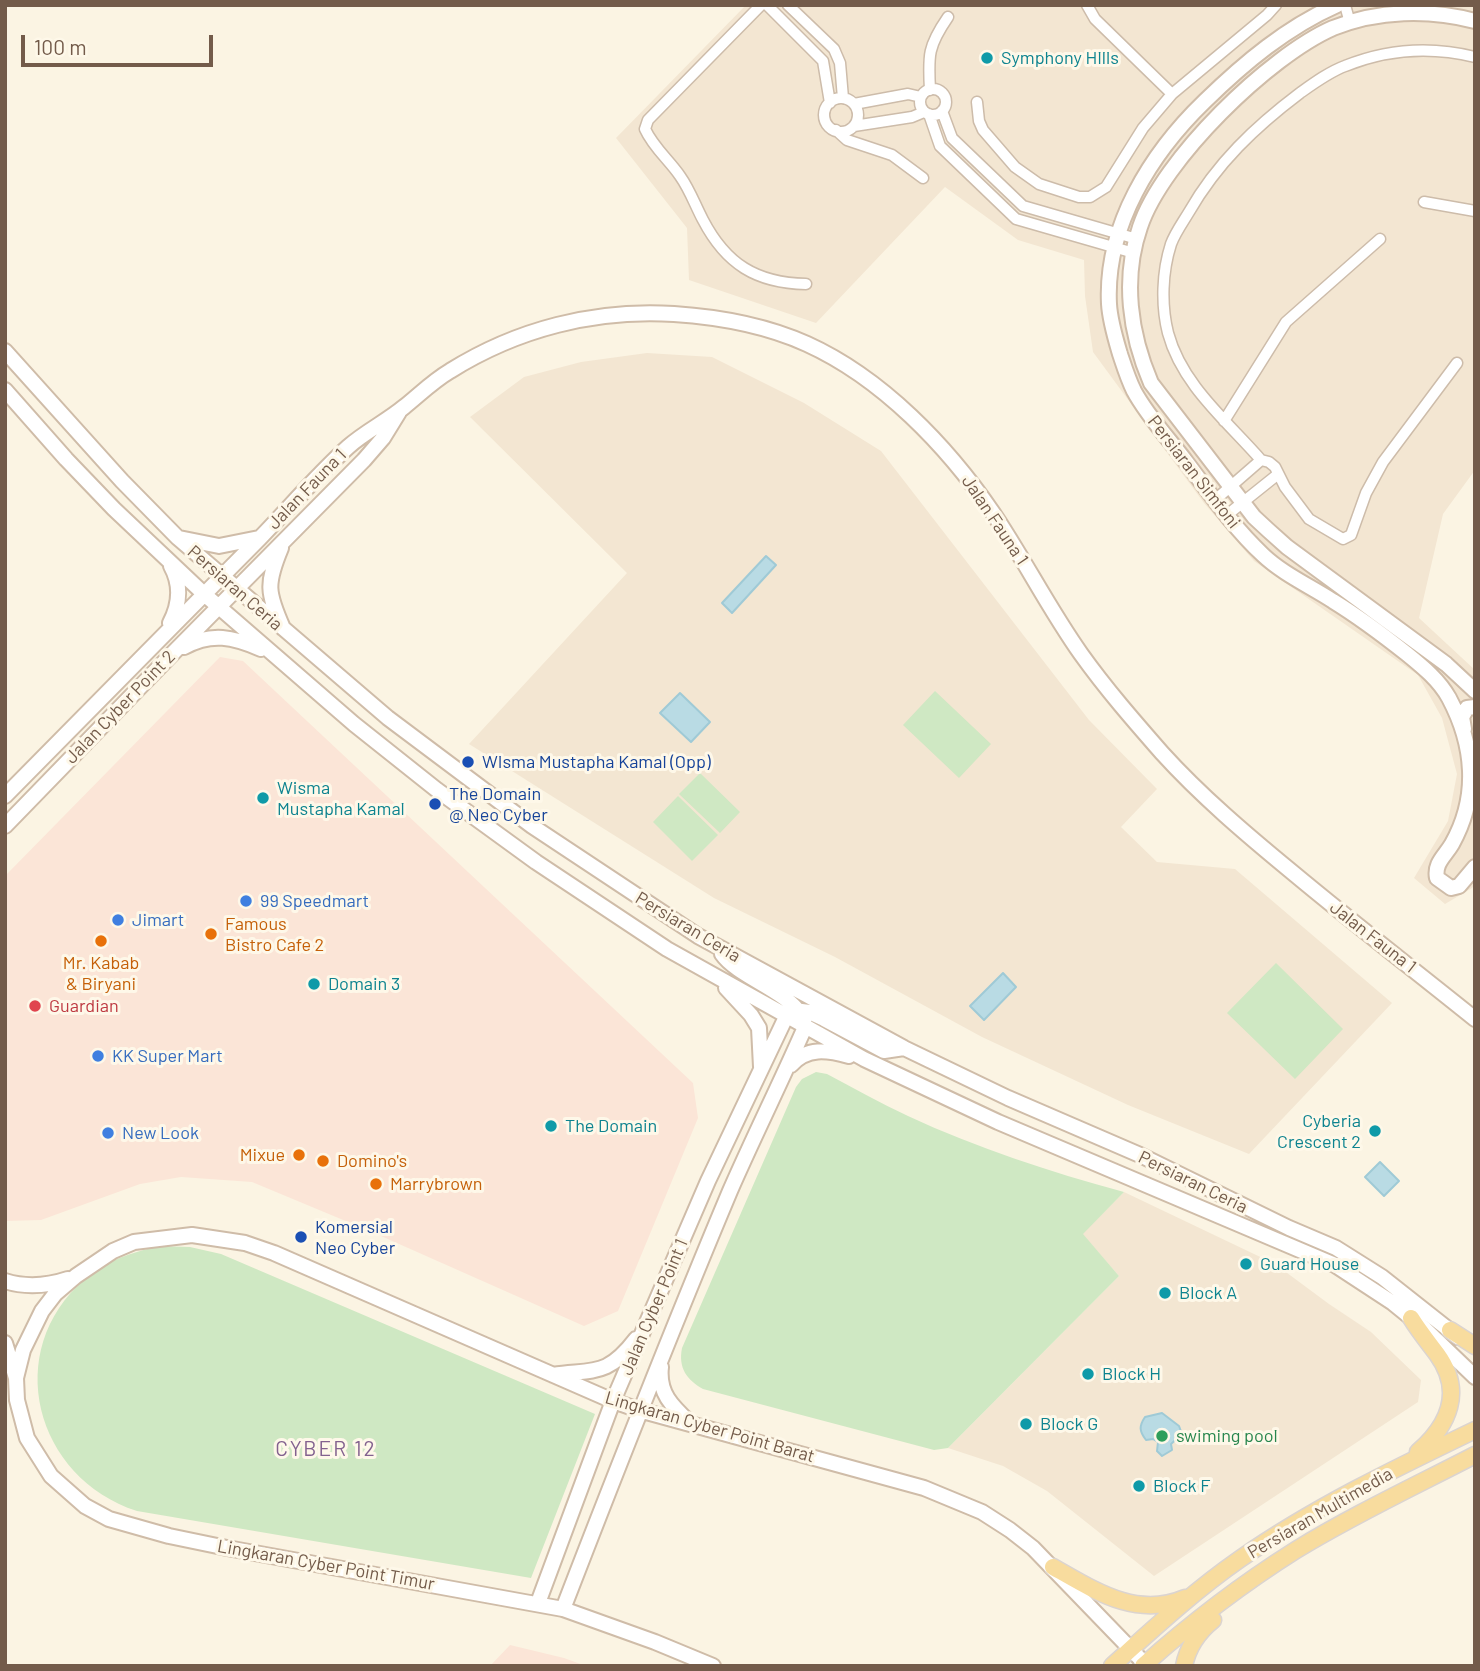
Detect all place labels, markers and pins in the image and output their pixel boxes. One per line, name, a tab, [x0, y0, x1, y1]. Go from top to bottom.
place label: Symphony HIlls	[1001, 47, 1119, 69]
marker: Symphony HIlls	[979, 50, 995, 66]
place label: WIsma Mustapha Kamal (Opp)	[482, 751, 711, 773]
marker: WIsma Mustapha Kamal (Opp)	[460, 754, 476, 770]
place label: Wisma Mustapha Kamal	[277, 777, 405, 820]
place label: The Domain @ Neo Cyber	[449, 783, 548, 826]
marker: Wisma Mustapha Kamal	[255, 790, 271, 806]
marker: The Domain @ Neo Cyber	[427, 796, 443, 812]
place label: 99 Speedmart	[260, 890, 369, 912]
marker: 99 Speedmart	[238, 893, 254, 909]
place label: Jimart	[132, 909, 184, 931]
marker: Jimart	[110, 912, 126, 928]
place label: Famous Bistro Cafe 2	[225, 913, 324, 956]
marker: Famous Bistro Cafe 2	[203, 926, 219, 942]
marker: Mr. Kabab & Biryani	[93, 933, 109, 949]
place label: Mr. Kabab & Biryani	[63, 952, 139, 995]
place label: Domain 3	[328, 973, 400, 995]
marker: Domain 3	[306, 976, 322, 992]
place label: Guardian	[49, 995, 119, 1017]
marker: Guardian	[27, 998, 43, 1014]
place label: KK Super Mart	[112, 1045, 223, 1067]
marker: KK Super Mart	[90, 1048, 106, 1064]
place label: Cyberia Crescent 2	[1277, 1110, 1361, 1152]
place label: The Domain	[565, 1115, 657, 1137]
marker: The Domain	[543, 1118, 559, 1134]
place label: New Look	[122, 1122, 199, 1144]
marker: Cyberia Crescent 2	[1367, 1123, 1383, 1139]
marker: New Look	[100, 1125, 116, 1141]
place label: Mixue	[240, 1144, 285, 1166]
marker: Mixue	[291, 1147, 307, 1163]
place label: Domino's	[337, 1150, 407, 1172]
marker: Domino's	[315, 1153, 331, 1169]
place label: Marrybrown	[390, 1173, 482, 1195]
marker: Marrybrown	[368, 1176, 384, 1192]
place label: Komersial Neo Cyber	[315, 1216, 395, 1258]
marker: Komersial Neo Cyber	[293, 1229, 309, 1245]
place label: Guard House	[1260, 1253, 1359, 1275]
marker: Guard House	[1238, 1256, 1254, 1272]
place label: Block A	[1179, 1282, 1237, 1304]
marker: Block A	[1157, 1285, 1173, 1301]
place label: Block H	[1102, 1363, 1161, 1385]
marker: Block H	[1080, 1366, 1096, 1382]
place label: Block G	[1040, 1413, 1098, 1435]
marker: Block G	[1018, 1416, 1034, 1432]
place label: swiming pool	[1176, 1425, 1278, 1447]
marker: swiming pool	[1154, 1428, 1170, 1444]
place label: Block F	[1153, 1475, 1210, 1497]
marker: Block F	[1131, 1478, 1147, 1494]

